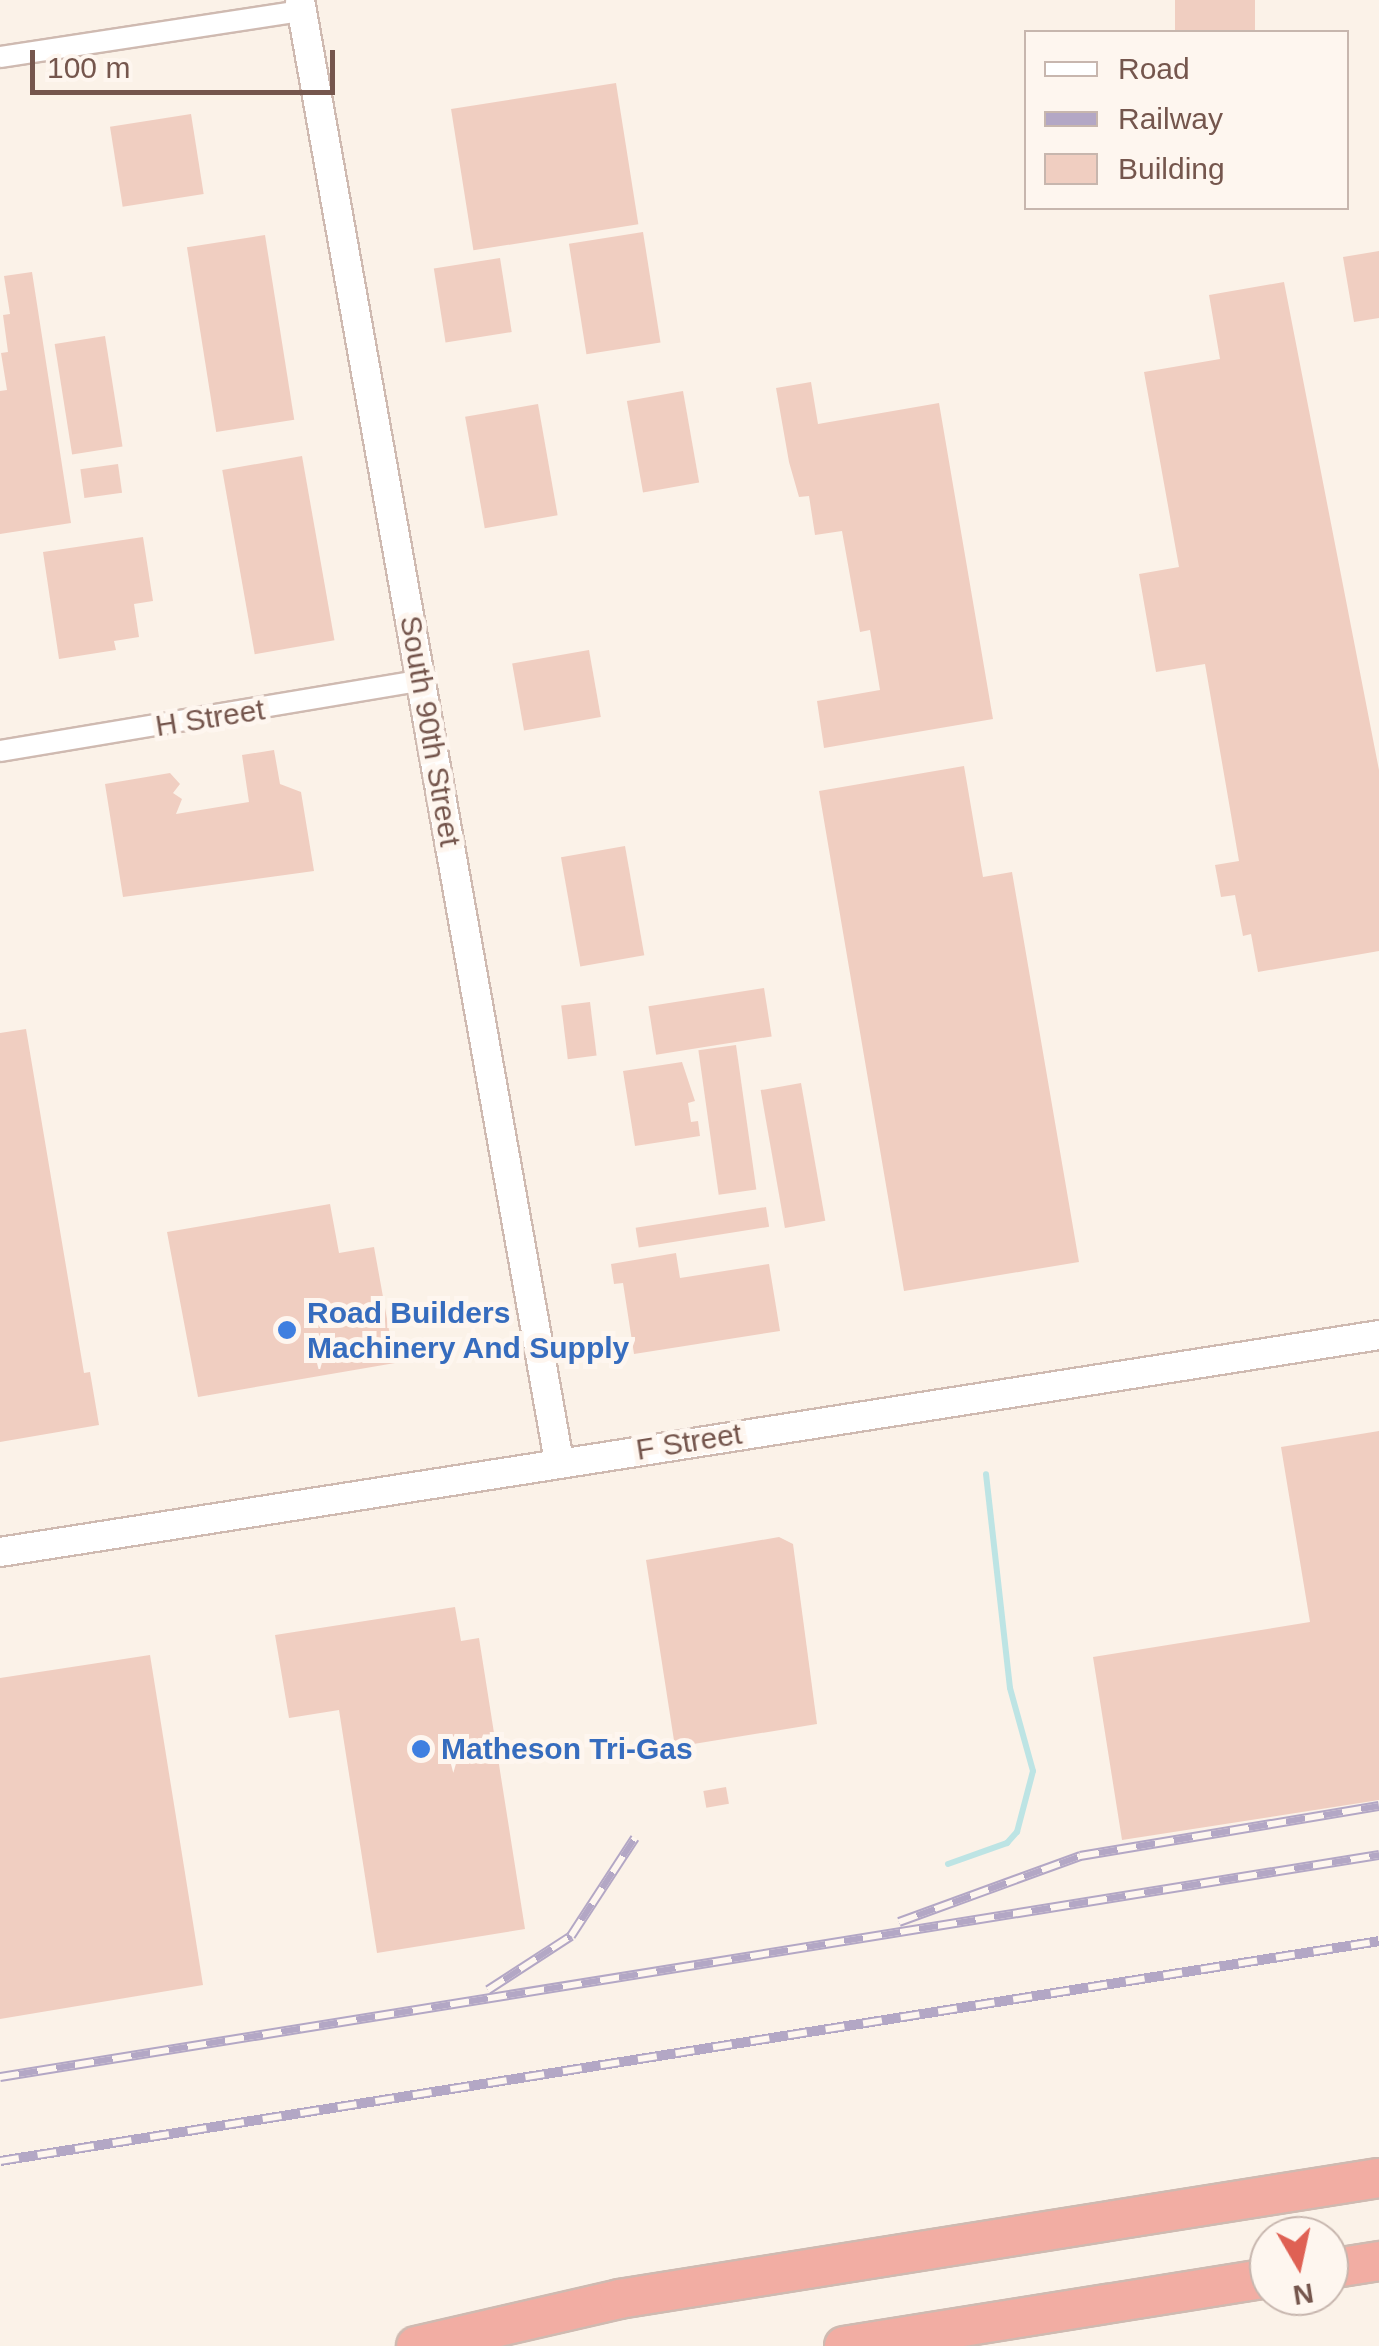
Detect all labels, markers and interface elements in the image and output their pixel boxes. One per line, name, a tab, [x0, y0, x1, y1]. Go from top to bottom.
scale bar	[35, 30, 340, 92]
legend	[1024, 30, 1349, 210]
text: 100 m	[47, 51, 130, 84]
text: Road	[1118, 52, 1190, 85]
text: Railway	[1118, 102, 1223, 135]
text: Building	[1118, 152, 1225, 185]
street label: South 90th Street	[392, 613, 468, 849]
street label: H Street	[153, 692, 267, 744]
place label: Road Builders Machinery And Supply	[307, 1295, 630, 1366]
marker: Road Builders Machinery And Supply	[276, 1319, 298, 1341]
street label: F Street	[633, 1416, 745, 1468]
place label: Matheson Tri-Gas	[441, 1731, 693, 1767]
marker: Matheson Tri-Gas	[410, 1738, 432, 1760]
north arrow	[1249, 2216, 1349, 2316]
text: N	[1291, 2277, 1316, 2311]

